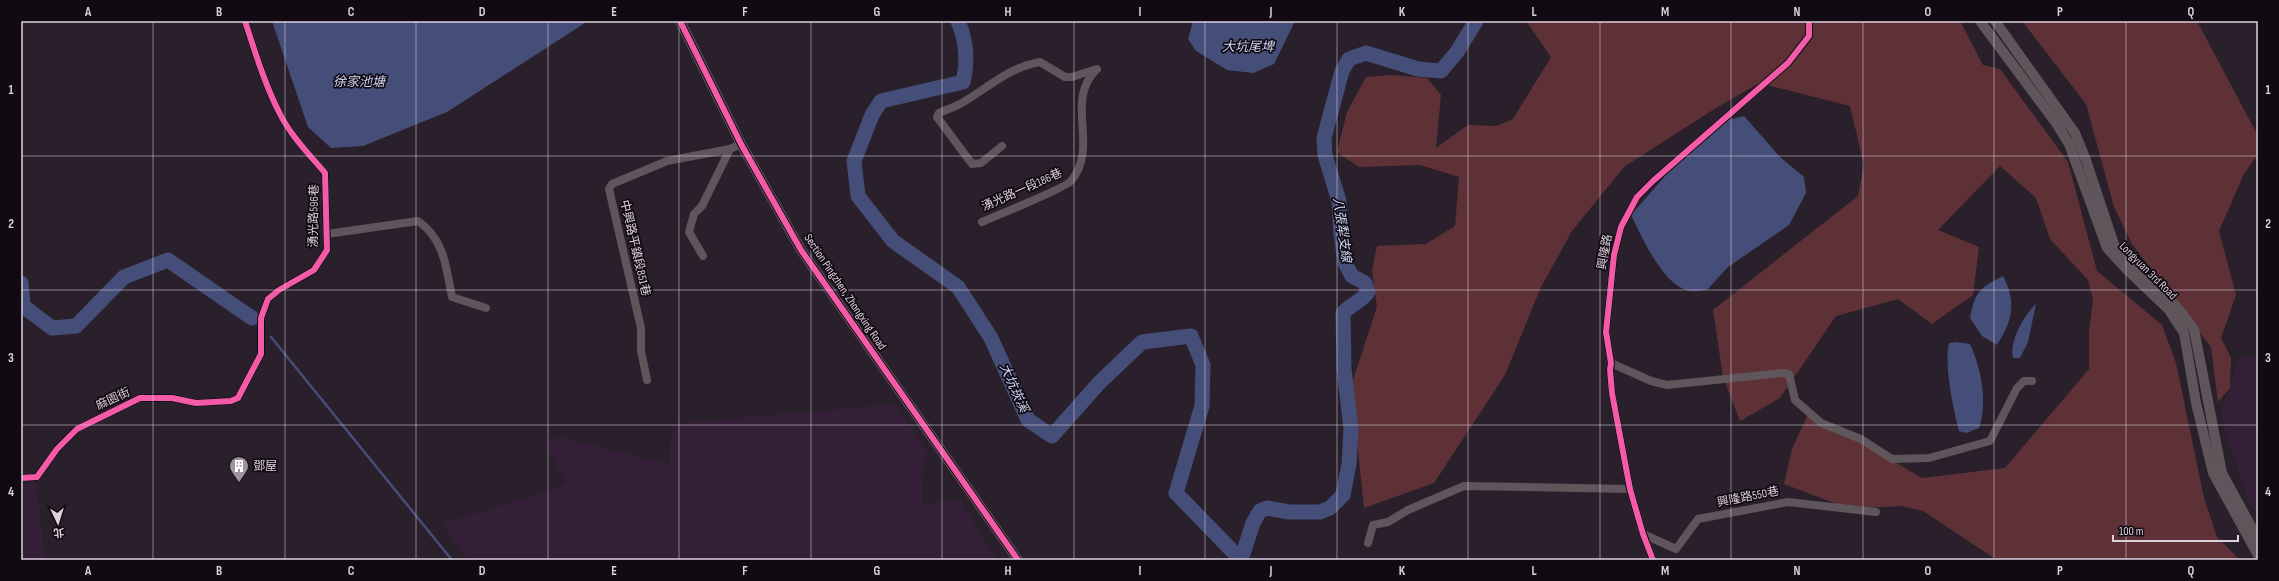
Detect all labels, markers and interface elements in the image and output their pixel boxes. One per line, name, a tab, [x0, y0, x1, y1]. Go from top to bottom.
text: A	[84, 4, 92, 20]
text: B	[216, 4, 222, 20]
text: C	[348, 4, 355, 20]
text: D	[479, 4, 486, 20]
text: E	[611, 4, 617, 20]
text: F	[742, 4, 748, 20]
text: G	[874, 4, 881, 20]
text: H	[1005, 4, 1012, 20]
text: I	[1139, 4, 1142, 20]
text: J	[1269, 4, 1273, 20]
text: K	[1399, 4, 1406, 20]
text: L	[1531, 4, 1537, 20]
text: M	[1661, 4, 1669, 20]
text: N	[1794, 4, 1801, 20]
text: O	[1925, 4, 1932, 20]
text: P	[2057, 4, 2063, 20]
text: Q	[2188, 4, 2195, 20]
water label: 大坑尾埤	[1222, 39, 1276, 55]
water label: 徐家池塘	[333, 74, 387, 90]
text: 1	[8, 82, 14, 98]
text: 1	[2265, 82, 2271, 98]
street label: 湧光路一段186巷	[979, 166, 1065, 214]
street label: 湧光路596巷	[306, 184, 322, 248]
water label: 八張犁支線	[1330, 197, 1355, 265]
street label: 中興路平鎮段851巷	[617, 198, 653, 298]
text: 2	[8, 216, 14, 232]
text: 2	[2265, 216, 2271, 232]
street label: Section Pingzhen, Zhongxing Road	[800, 231, 890, 353]
street label: 興隆路	[1594, 233, 1616, 271]
street label: Longyuan 3rd Road	[2116, 239, 2180, 303]
text: 3	[8, 350, 14, 366]
text: 3	[2265, 350, 2271, 366]
water label: 大坑崁溪	[996, 361, 1033, 417]
street label: 麻園街	[94, 385, 132, 413]
building icon: 鄧屋	[228, 455, 250, 483]
place label: 鄧屋	[253, 459, 277, 474]
text: 4	[8, 484, 14, 500]
street label: 興隆路550巷	[1716, 484, 1780, 510]
text: 4	[2265, 484, 2271, 500]
north arrow	[38, 503, 78, 543]
scale bar	[2113, 517, 2238, 543]
text: 100 m	[2119, 524, 2144, 539]
text: 北	[53, 526, 65, 539]
text: A	[84, 563, 92, 579]
text: B	[216, 563, 222, 579]
text: C	[348, 563, 355, 579]
text: D	[479, 563, 486, 579]
text: E	[611, 563, 617, 579]
text: F	[742, 563, 748, 579]
text: G	[874, 563, 881, 579]
text: H	[1005, 563, 1012, 579]
text: I	[1139, 563, 1142, 579]
text: J	[1269, 563, 1273, 579]
text: K	[1399, 563, 1406, 579]
text: L	[1531, 563, 1537, 579]
text: M	[1661, 563, 1669, 579]
text: N	[1794, 563, 1801, 579]
text: O	[1925, 563, 1932, 579]
text: P	[2057, 563, 2063, 579]
text: Q	[2188, 563, 2195, 579]

